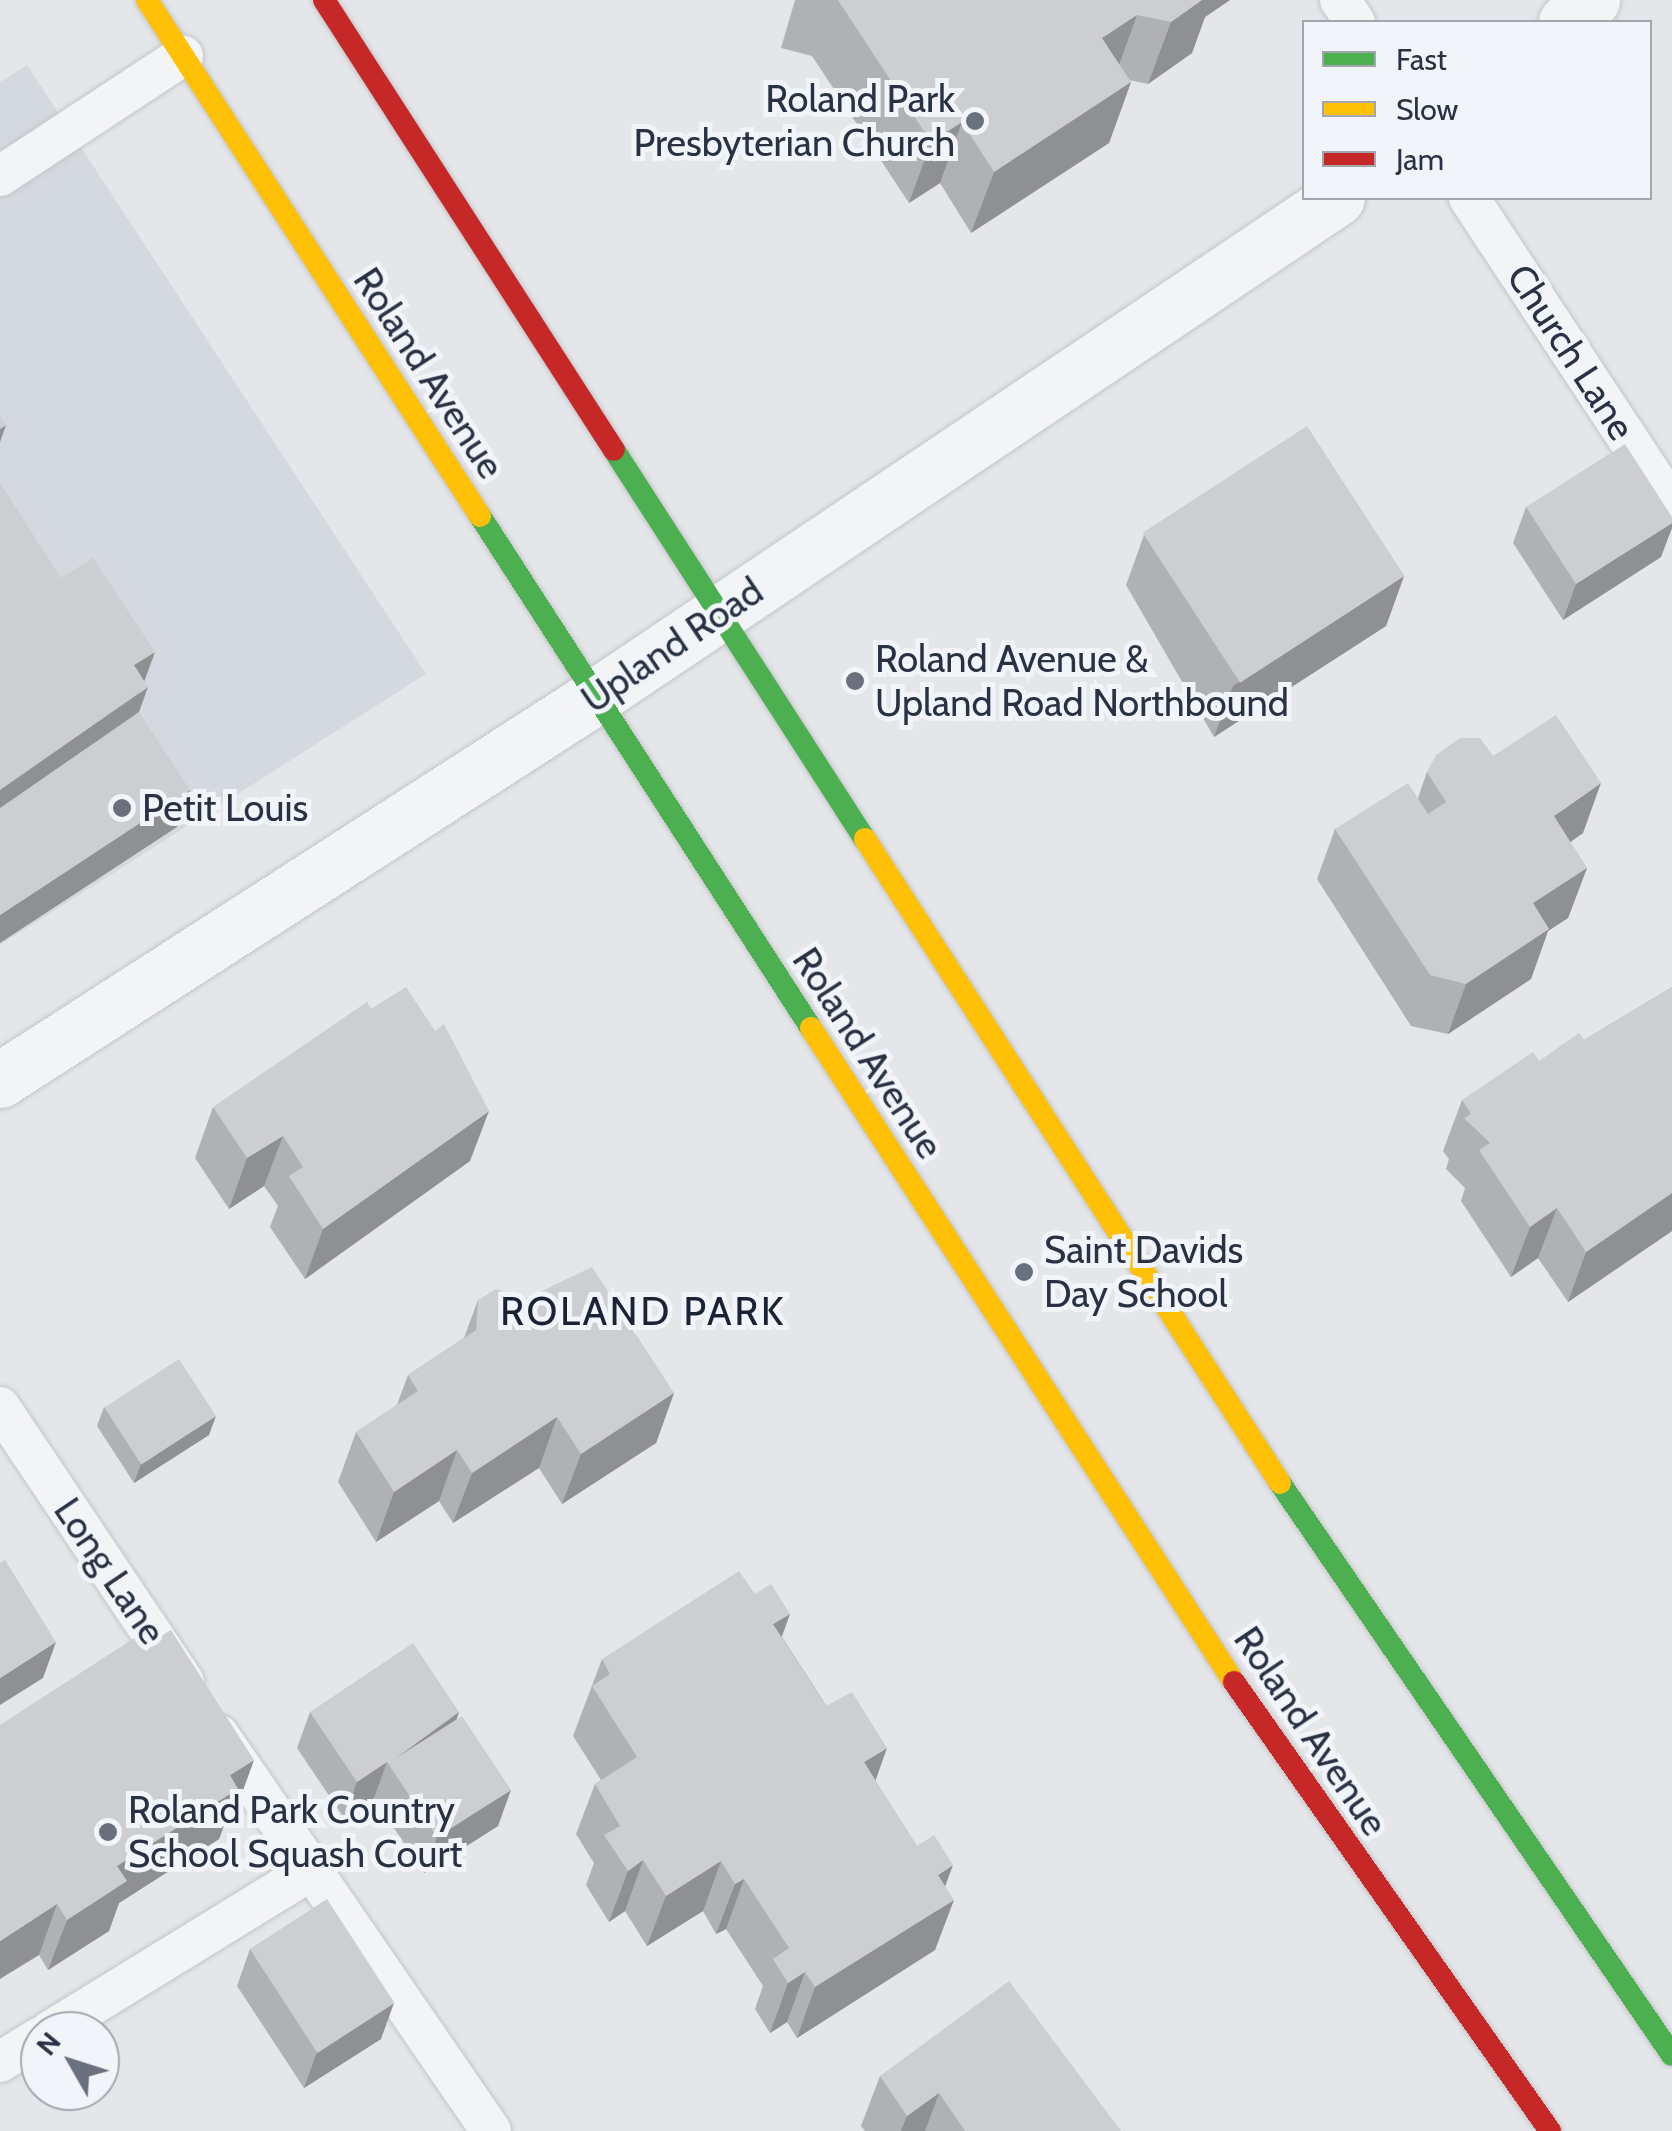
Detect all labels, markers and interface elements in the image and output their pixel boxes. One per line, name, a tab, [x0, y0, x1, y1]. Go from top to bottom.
legend	[1302, 20, 1652, 200]
text: Fast	[1396, 41, 1447, 78]
place label: Roland Park Presbyterian Church	[634, 76, 955, 165]
text: Slow	[1396, 91, 1458, 128]
marker: Roland Park Presbyterian Church	[964, 110, 986, 132]
text: Jam	[1396, 141, 1444, 178]
street label: Church Lane	[1497, 256, 1645, 448]
street label: Roland Avenue	[344, 259, 514, 487]
street label: Upland Road	[573, 568, 771, 722]
place label: Roland Avenue & Upland Road Northbound	[875, 636, 1289, 726]
marker: Roland Avenue & Upland Road Northbound	[844, 670, 866, 692]
place label: Petit Louis	[142, 785, 308, 831]
marker: Petit Louis	[111, 797, 133, 819]
street label: Roland Avenue	[783, 939, 953, 1167]
place label: Saint Davids Day School	[1044, 1227, 1243, 1316]
marker: Saint Davids Day School	[1013, 1261, 1035, 1283]
district label: ROLAND PARK	[500, 1287, 786, 1335]
street label: Long Lane	[45, 1489, 175, 1653]
street label: Roland Avenue	[1225, 1618, 1397, 1844]
place label: Roland Park Country School Squash Court	[128, 1787, 462, 1876]
marker: Roland Park Country School Squash Court	[97, 1821, 119, 1843]
north arrow	[20, 2011, 120, 2111]
text: N	[29, 2025, 68, 2062]

